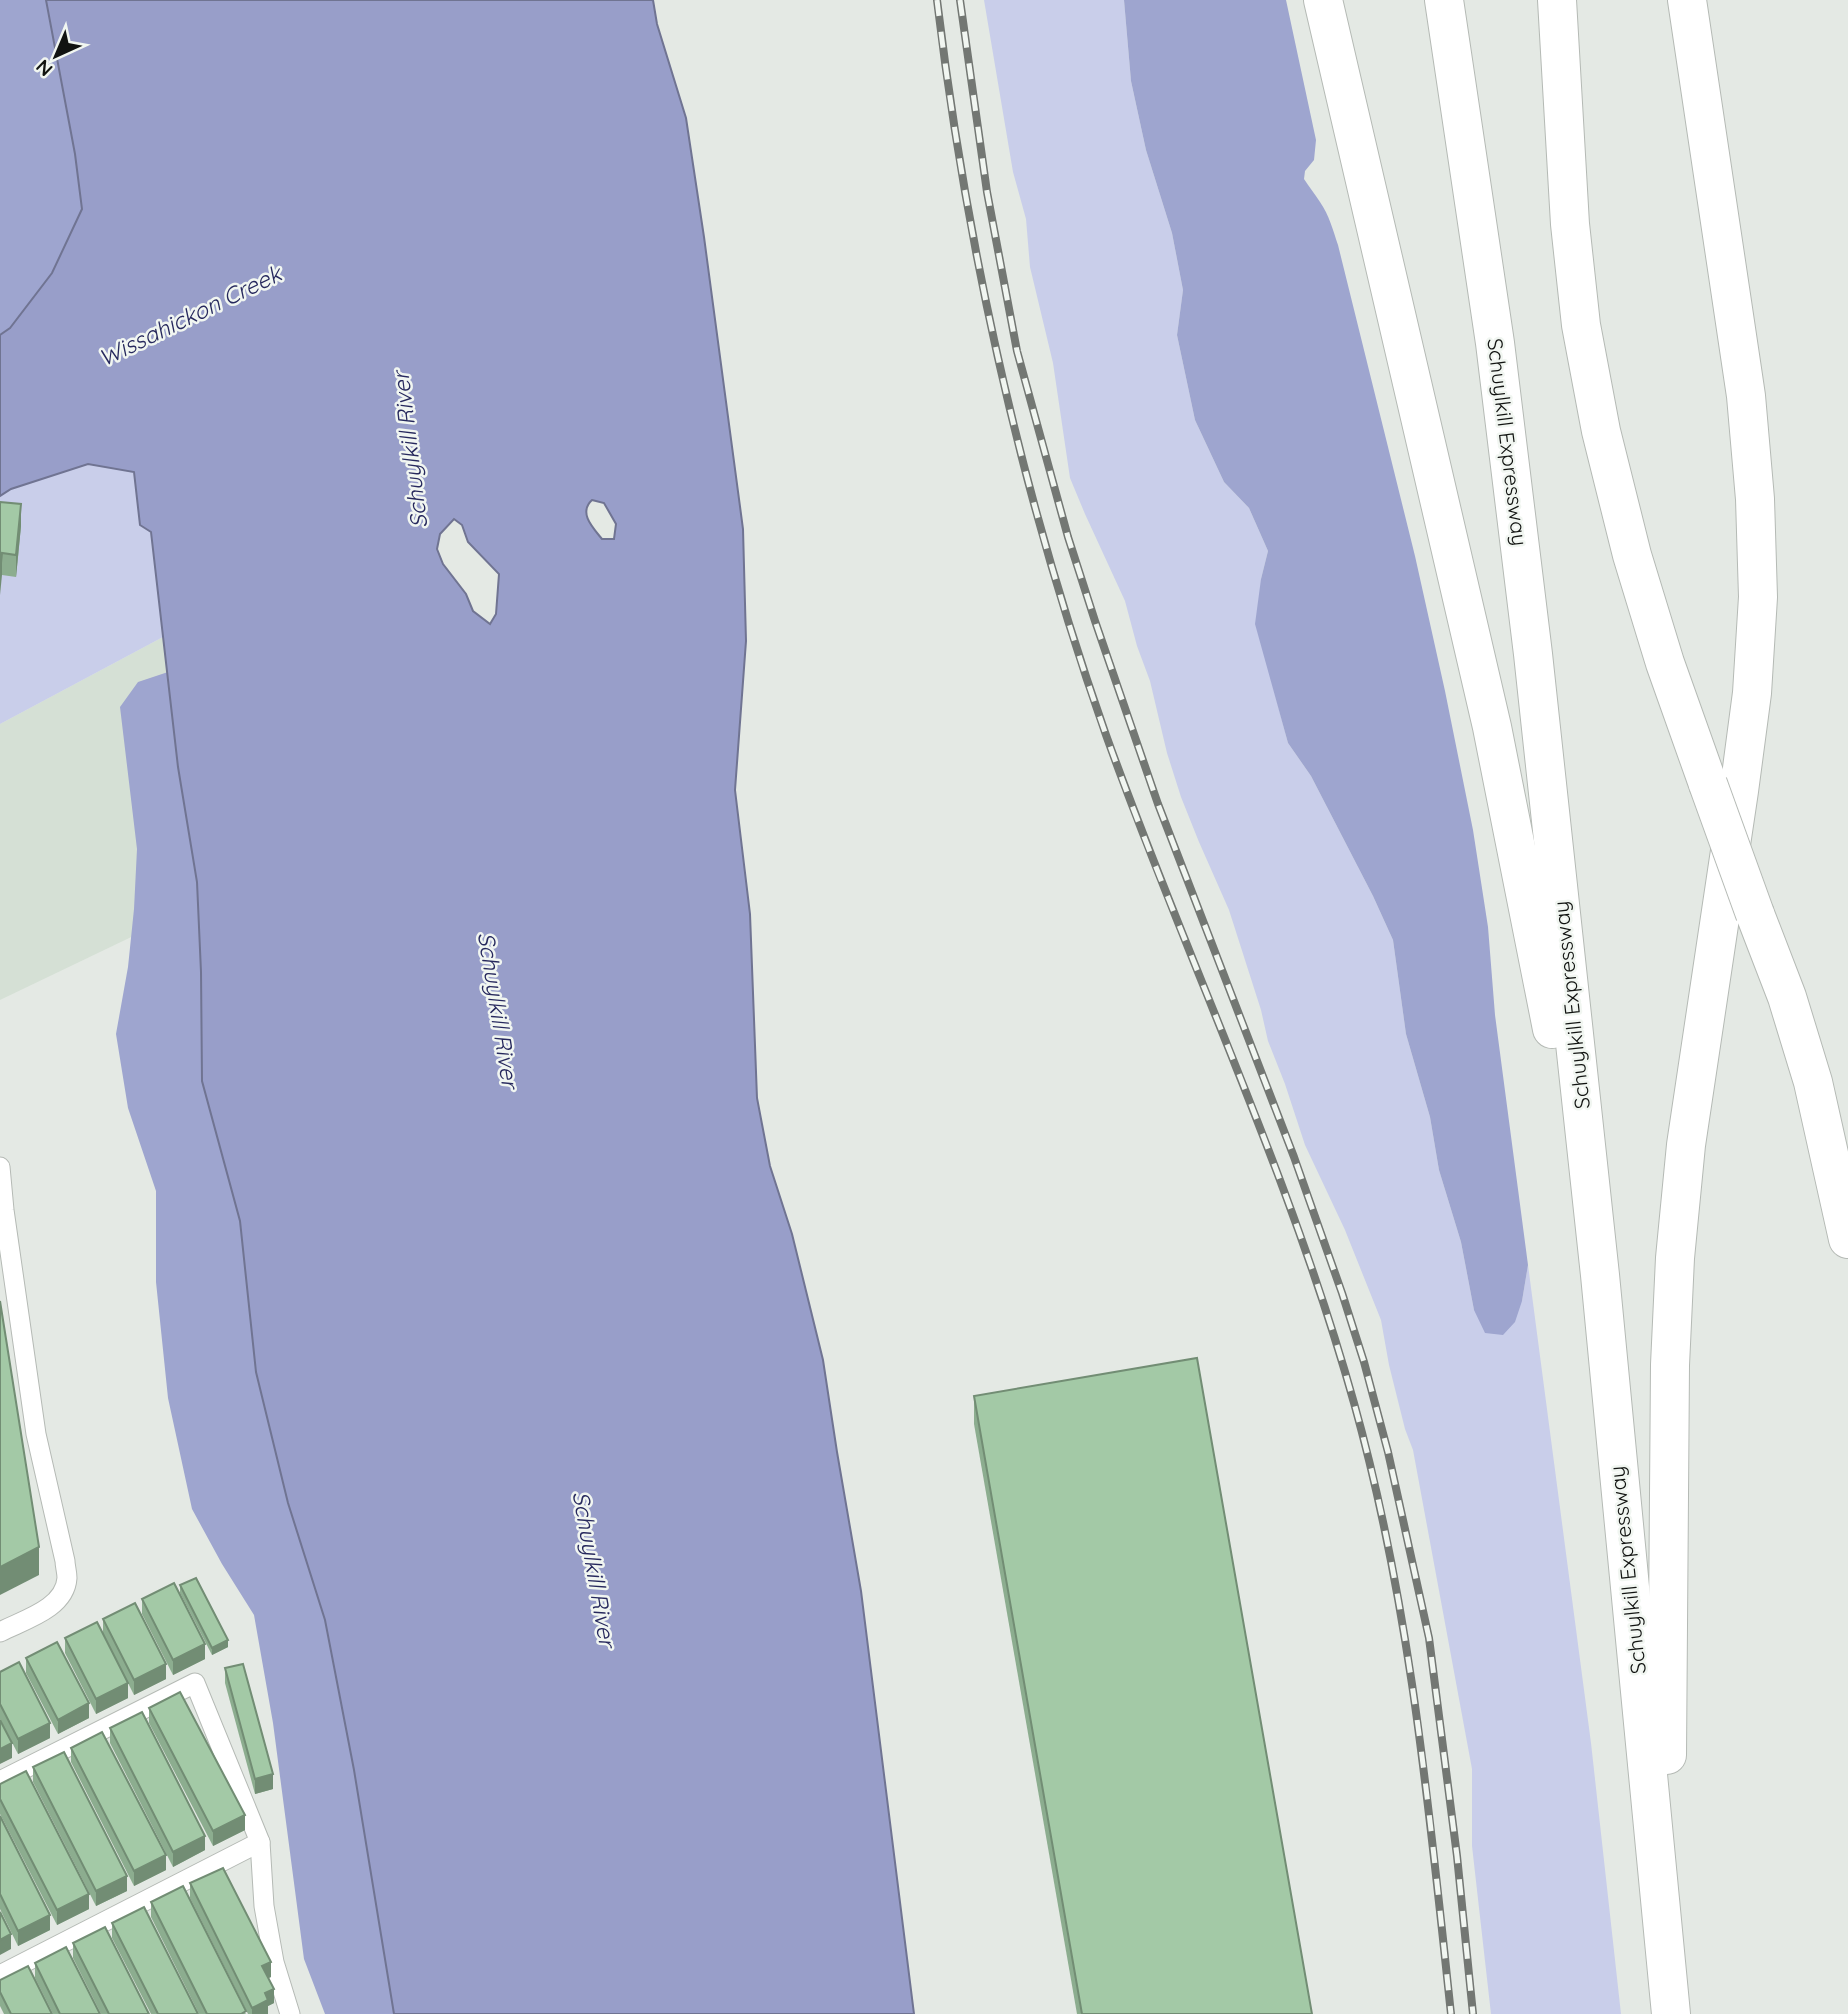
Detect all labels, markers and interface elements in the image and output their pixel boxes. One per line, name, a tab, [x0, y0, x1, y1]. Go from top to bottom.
north arrow	[21, 21, 91, 91]
text: N	[31, 55, 58, 82]
water label: Wissahickon Creek	[94, 258, 287, 372]
street label: Schuylkill Expressway	[1482, 337, 1534, 547]
water label: Schuylkill River	[385, 367, 434, 530]
street label: Schuylkill Expressway	[1547, 900, 1595, 1110]
water label: Schuylkill River	[472, 930, 526, 1093]
street label: Schuylkill Expressway	[1603, 1465, 1651, 1675]
water label: Schuylkill River	[567, 1489, 623, 1652]

